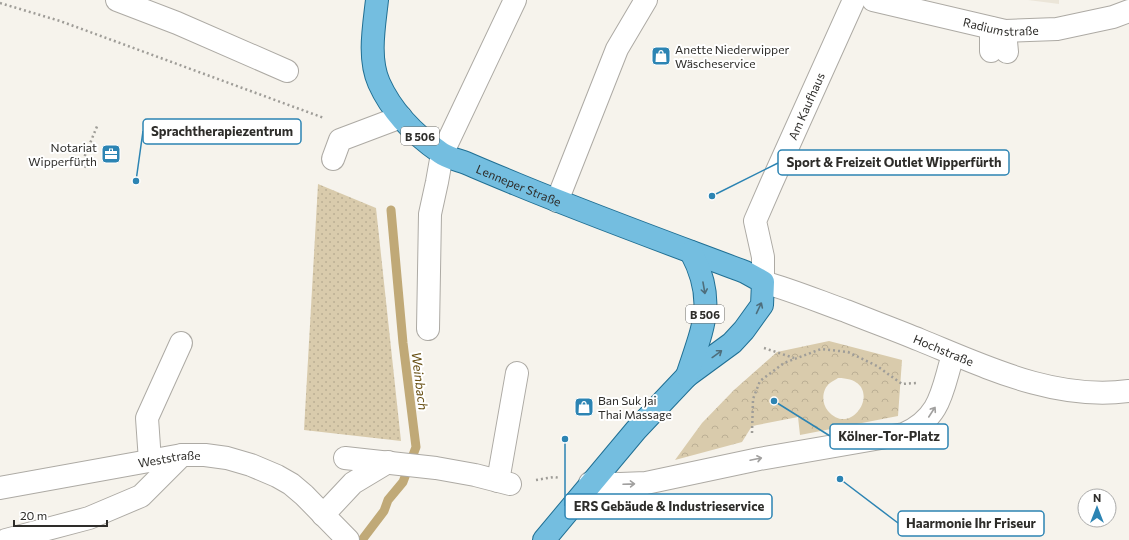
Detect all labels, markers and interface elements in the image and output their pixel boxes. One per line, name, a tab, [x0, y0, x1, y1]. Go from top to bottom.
street label: Radiumstraße	[962, 14, 1039, 38]
place label: Anette Niederwipper Wäscheservice	[675, 42, 790, 70]
shop icon: Anette Niederwipper Wäscheservice	[650, 45, 672, 67]
street label: Am Kaufhaus	[785, 70, 827, 142]
callout: Sprachtherapiezentrum	[143, 119, 301, 144]
text: Sprachtherapiezentrum	[151, 123, 293, 139]
road number: B 506	[401, 127, 439, 145]
place label: Notariat Wipperfürth	[28, 140, 97, 168]
office icon: Notariat Wipperfürth	[100, 143, 122, 165]
callout: Sport & Freizeit Outlet Wipperfürth	[778, 150, 1009, 175]
text: Sport & Freizeit Outlet Wipperfürth	[787, 154, 1001, 170]
street label: Lenneper Straße	[474, 161, 563, 209]
one-way arrow	[700, 281, 708, 294]
one-way arrow	[756, 302, 763, 314]
road number: B 506	[686, 305, 724, 323]
street label: Hochstraße	[911, 331, 976, 368]
one-way arrow	[711, 350, 722, 358]
water label: Weinbach	[408, 351, 432, 411]
place label: Ban Suk Jai Thai Massage	[598, 393, 672, 421]
shop icon: Ban Suk Jai Thai Massage	[573, 396, 595, 418]
one-way arrow	[928, 407, 936, 418]
callout: Kölner-Tor-Platz	[830, 424, 948, 449]
text: Kölner-Tor-Platz	[838, 428, 940, 444]
street label: Weststraße	[137, 448, 201, 470]
one-way arrow	[749, 455, 762, 463]
one-way arrow	[622, 480, 635, 488]
north arrow	[1077, 488, 1117, 528]
text: N	[1093, 491, 1101, 504]
callout: ERS Gebäude & Industrieservice	[565, 494, 772, 519]
text: ERS Gebäude & Industrieservice	[574, 498, 764, 514]
scale bar	[14, 502, 107, 528]
text: 20 m	[20, 508, 47, 522]
callout: Haarmonie Ihr Friseur	[898, 511, 1044, 536]
text: Haarmonie Ihr Friseur	[906, 515, 1037, 531]

